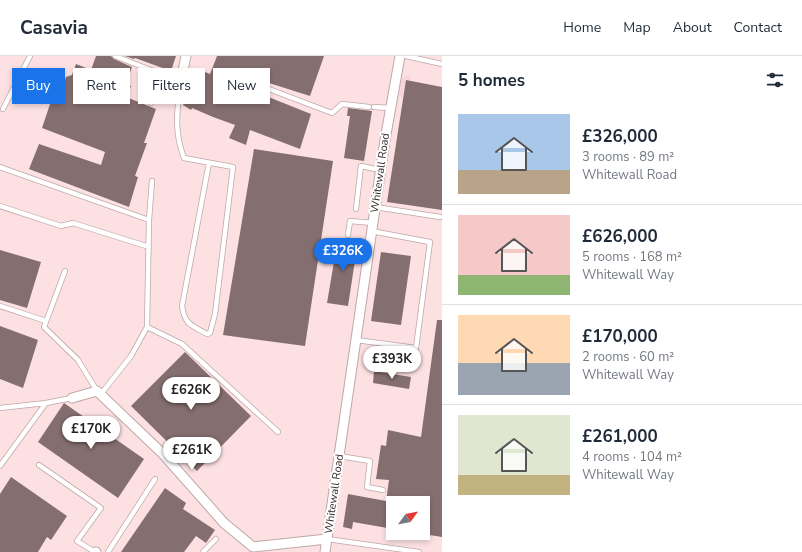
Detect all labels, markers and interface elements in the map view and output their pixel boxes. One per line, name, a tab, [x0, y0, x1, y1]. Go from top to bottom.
text: Casavia	[20, 15, 88, 41]
text: Home	[563, 18, 601, 37]
text: Map	[623, 18, 651, 37]
text: About	[673, 18, 712, 37]
text: Contact	[734, 18, 782, 37]
chip: Buy	[12, 68, 65, 104]
chip: Rent	[73, 68, 130, 104]
chip: Filters	[138, 68, 205, 104]
chip: New	[213, 68, 270, 104]
text: 5 homes	[458, 69, 525, 92]
icon: filters	[764, 69, 786, 91]
text: £326,000	[582, 125, 658, 148]
icon: home	[490, 130, 538, 178]
street label: Whitewall Road	[367, 132, 393, 214]
text: 3 rooms · 89 m²	[582, 148, 674, 166]
text: Whitewall Road	[582, 166, 677, 184]
text: £626,000	[582, 225, 658, 248]
icon: home	[490, 231, 538, 279]
pin: £326K	[315, 238, 371, 272]
text: £326K	[323, 242, 363, 260]
text: 5 rooms · 168 m²	[582, 248, 682, 266]
text: Whitewall Way	[582, 266, 674, 284]
text: £170,000	[582, 325, 658, 348]
icon: home	[490, 331, 538, 379]
pin: £393K	[364, 346, 420, 380]
text: 2 rooms · 60 m²	[582, 348, 674, 366]
text: £393K	[372, 350, 412, 368]
text: Whitewall Way	[582, 366, 674, 384]
pin: £626K	[163, 377, 219, 411]
text: £626K	[171, 381, 211, 399]
pin: £170K	[63, 416, 119, 450]
text: £170K	[71, 420, 111, 438]
text: £261,000	[582, 425, 658, 448]
icon: home	[490, 431, 538, 479]
pin: £261K	[164, 437, 220, 471]
text: £261K	[172, 441, 212, 459]
text: 4 rooms · 104 m²	[582, 448, 682, 466]
street label: Whitewall Road	[321, 453, 347, 535]
text: Whitewall Way	[582, 466, 674, 484]
north arrow	[386, 496, 430, 540]
map controls	[386, 496, 430, 540]

